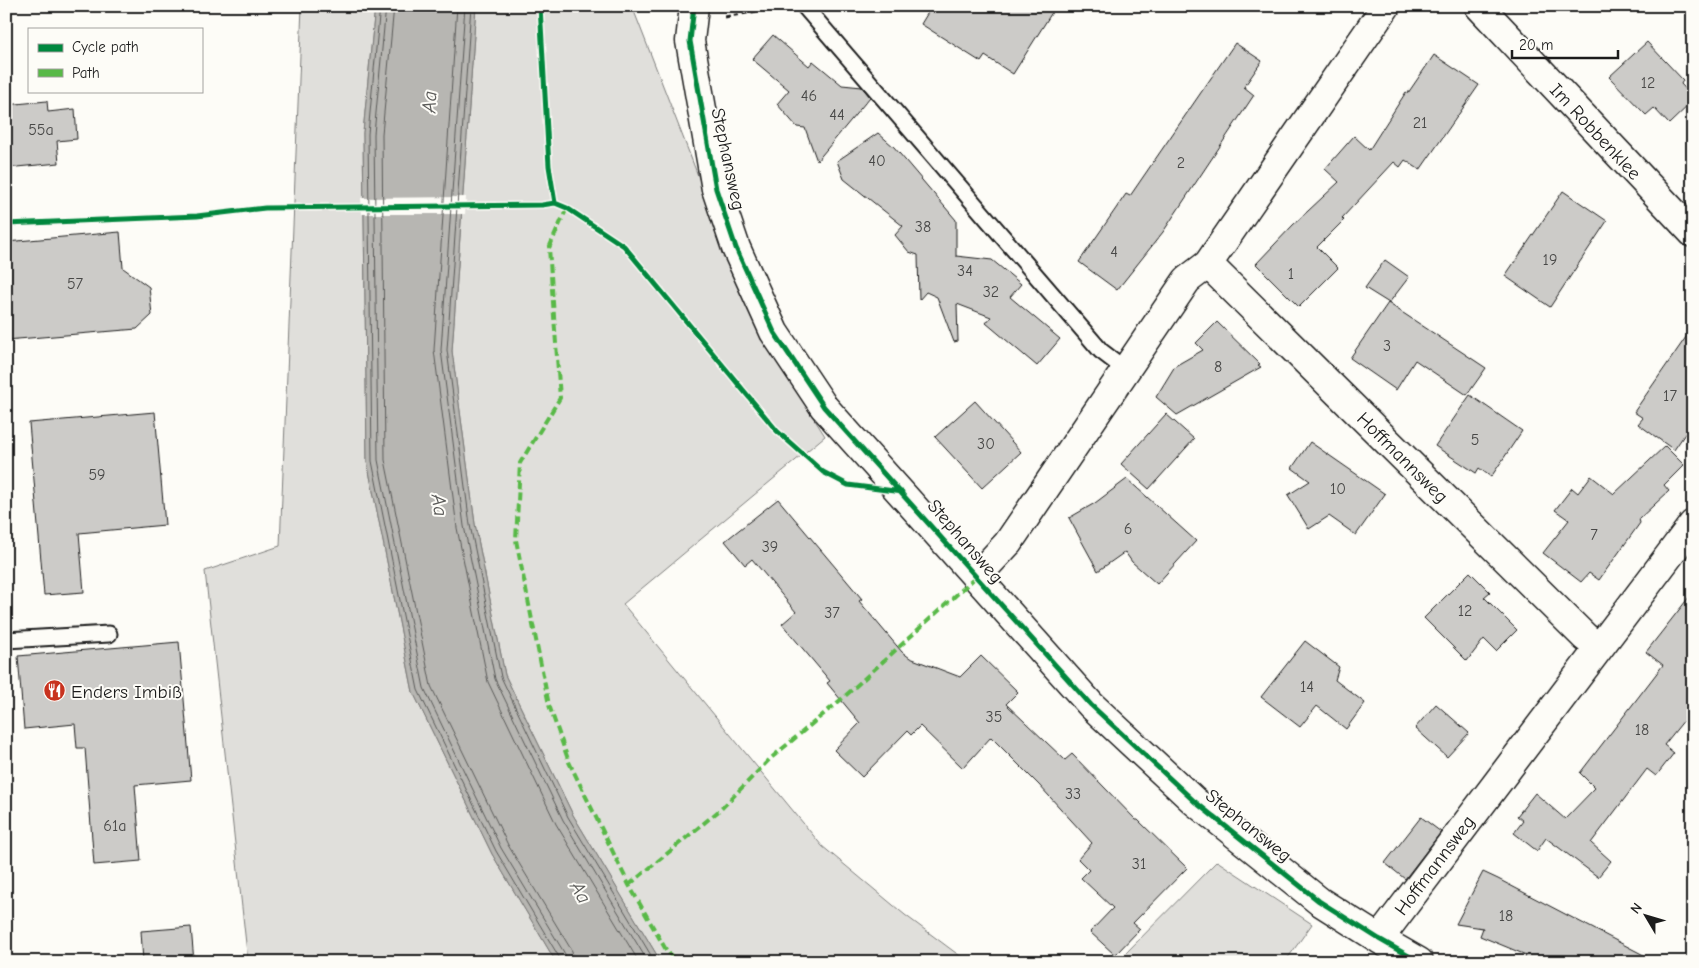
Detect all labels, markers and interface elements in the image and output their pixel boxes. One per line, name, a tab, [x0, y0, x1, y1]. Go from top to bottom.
legend	[28, 28, 202, 92]
scale bar	[1512, 28, 1618, 60]
text: 20 m	[1519, 36, 1553, 54]
text: Cycle path	[72, 38, 139, 56]
text: Path	[72, 64, 100, 82]
house number: 12	[1641, 74, 1655, 92]
street label: Im Robbenklee	[1545, 79, 1645, 184]
house number: 46	[801, 87, 817, 105]
water label: Aa	[418, 91, 441, 114]
street label: Stephansweg	[706, 106, 750, 212]
house number: 44	[829, 106, 845, 124]
house number: 21	[1413, 114, 1427, 132]
house number: 55a	[28, 121, 54, 139]
house number: 40	[868, 152, 886, 170]
house number: 2	[1177, 154, 1185, 172]
house number: 38	[915, 218, 931, 236]
house number: 4	[1110, 243, 1118, 261]
house number: 19	[1543, 251, 1557, 269]
house number: 34	[957, 262, 973, 280]
house number: 1	[1288, 265, 1294, 283]
house number: 57	[67, 275, 84, 293]
house number: 32	[983, 283, 999, 301]
house number: 3	[1383, 337, 1391, 355]
house number: 8	[1214, 358, 1222, 376]
house number: 17	[1663, 387, 1677, 405]
street label: Hoffmannsweg	[1352, 408, 1452, 508]
house number: 5	[1471, 431, 1479, 449]
house number: 30	[977, 435, 995, 453]
house number: 59	[88, 466, 106, 484]
house number: 10	[1330, 480, 1346, 498]
water label: Aa	[426, 492, 452, 518]
street label: Stephansweg	[923, 495, 1008, 588]
house number: 6	[1124, 520, 1132, 538]
house number: 7	[1590, 526, 1598, 544]
house number: 39	[762, 538, 778, 556]
house number: 12	[1458, 602, 1472, 620]
house number: 37	[824, 604, 840, 622]
house number: 14	[1300, 678, 1314, 696]
restaurant icon: Enders Imbiß	[43, 679, 67, 703]
place label: Enders Imbiß	[71, 681, 182, 703]
house number: 35	[986, 708, 1002, 726]
house number: 18	[1635, 721, 1649, 739]
house number: 33	[1065, 785, 1081, 803]
street label: Stephansweg	[1201, 785, 1296, 867]
street label: Hoffmannsweg	[1390, 811, 1479, 920]
house number: 61a	[103, 817, 127, 835]
house number: 31	[1132, 855, 1146, 873]
water label: Aa	[565, 876, 596, 908]
north arrow	[1622, 890, 1672, 940]
text: N	[1627, 899, 1646, 917]
house number: 18	[1499, 907, 1513, 925]

